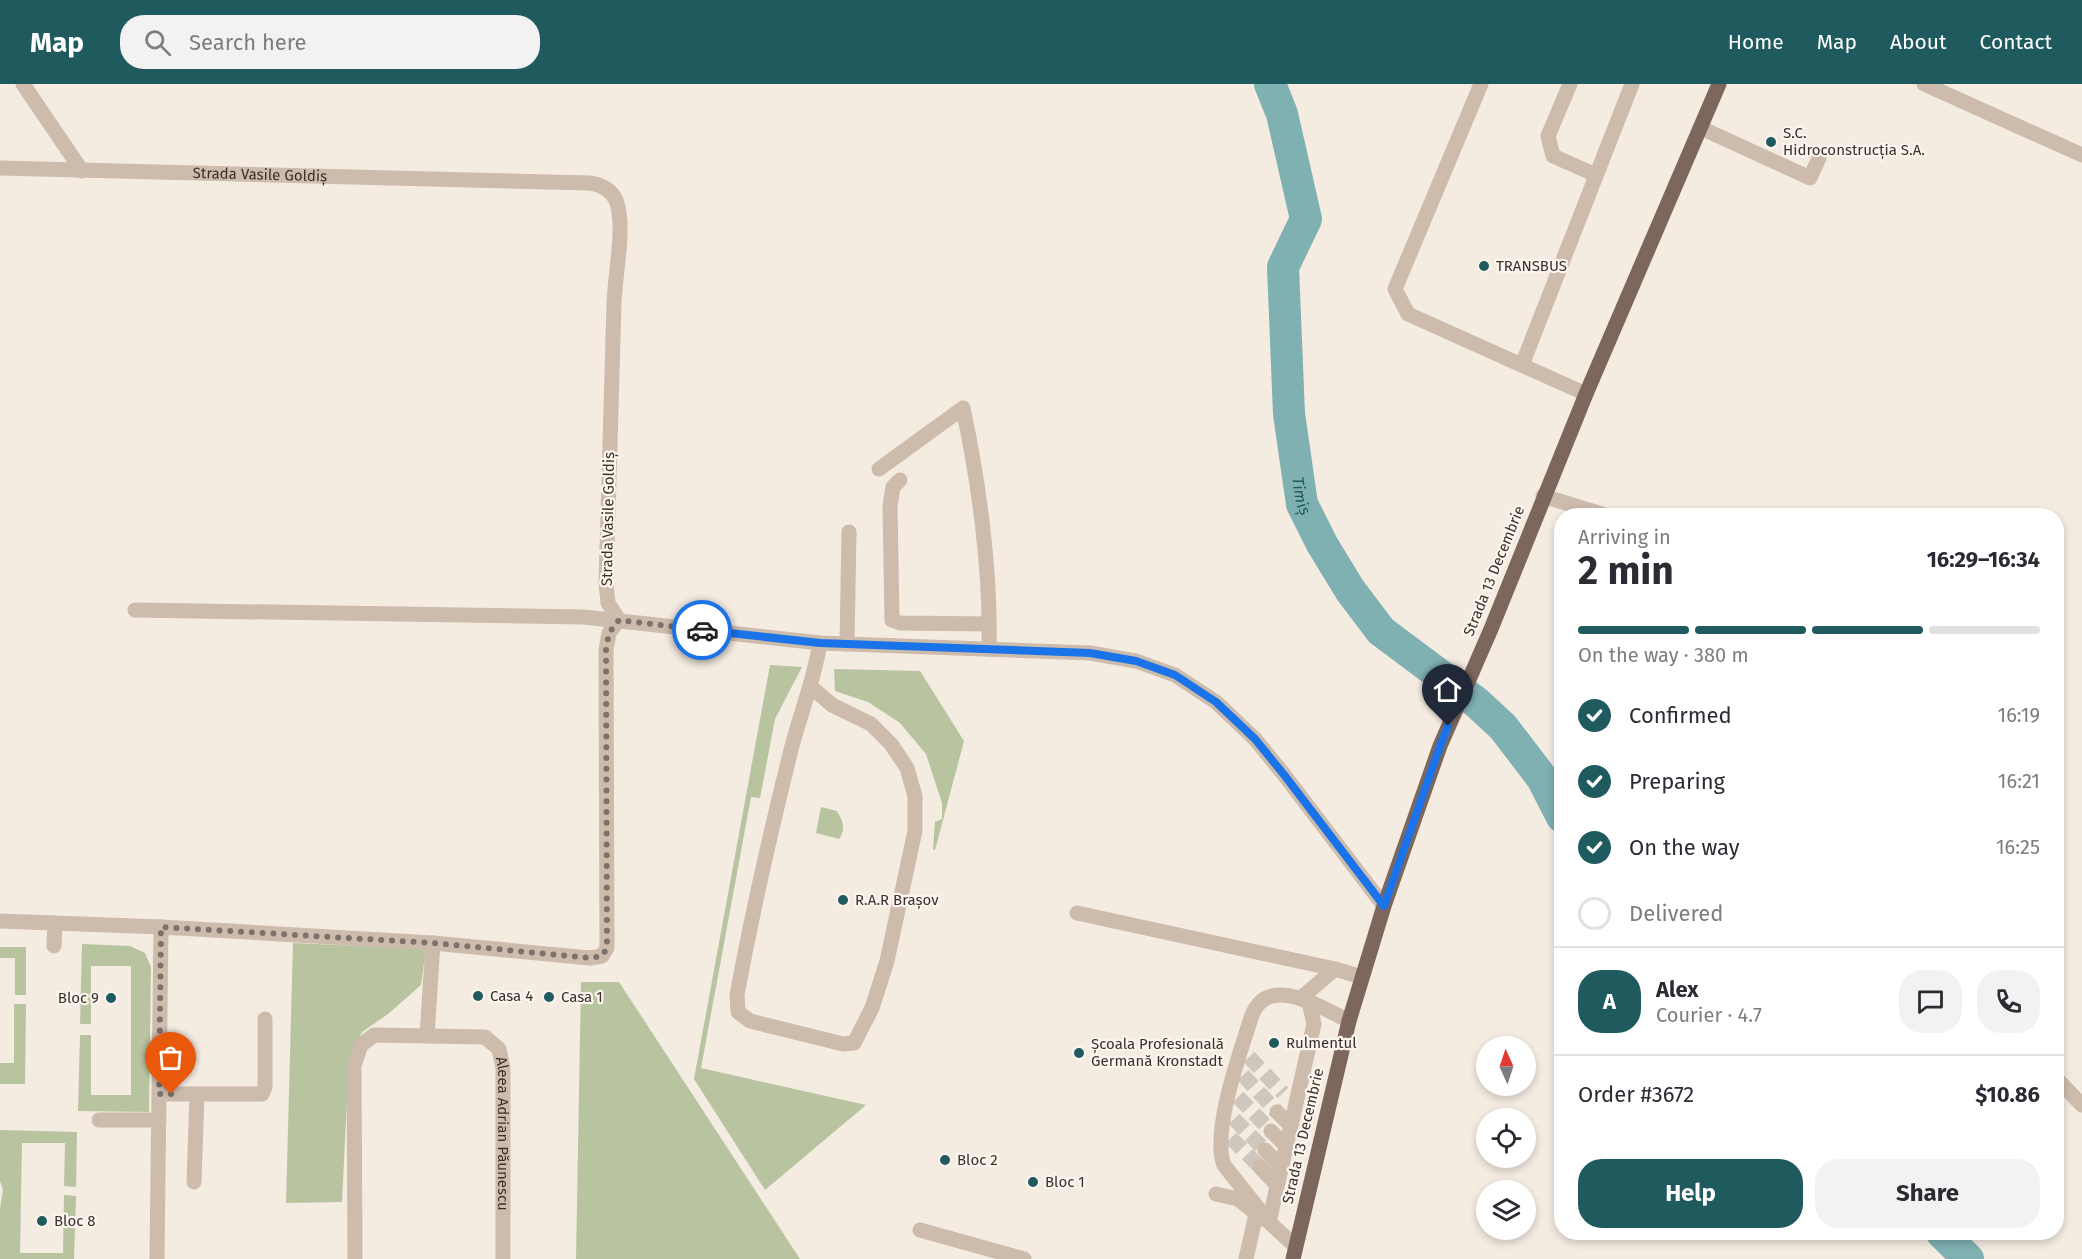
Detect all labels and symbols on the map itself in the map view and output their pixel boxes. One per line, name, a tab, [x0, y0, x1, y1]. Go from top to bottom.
place label: S.C. Hidroconstrucția S.A.	[1783, 124, 1925, 160]
marker: S.C. Hidroconstrucția S.A.	[1764, 135, 1778, 149]
street label: Strada Vasile Goldiș	[192, 164, 327, 186]
place label: TRANSBUS	[1496, 257, 1567, 275]
marker: TRANSBUS	[1477, 259, 1491, 273]
street label: Strada Vasile Goldiș	[598, 452, 619, 586]
water label: Timiș	[1288, 476, 1315, 519]
street label: Strada 13 Decembrie	[1460, 503, 1528, 639]
courier	[672, 600, 732, 660]
pin	[1422, 664, 1473, 726]
place label: R.A.R Brașov	[855, 891, 939, 910]
marker: R.A.R Brașov	[836, 893, 850, 907]
place label: Casa 4	[490, 987, 533, 1005]
place label: Casa 1	[561, 988, 603, 1006]
place label: Bloc 9	[58, 989, 99, 1007]
marker: Casa 4	[471, 989, 485, 1003]
marker: Casa 1	[542, 990, 556, 1004]
marker: Bloc 9	[104, 991, 118, 1005]
pin	[145, 1032, 196, 1094]
place label: Rulmentul	[1286, 1034, 1357, 1052]
place label: Școala Profesională Germană Kronstadt	[1091, 1035, 1224, 1070]
marker: Rulmentul	[1267, 1036, 1281, 1050]
north arrow	[1476, 1036, 1536, 1096]
marker: Școala Profesională Germană Kronstadt	[1072, 1046, 1086, 1060]
street label: Aleea Adrian Păunescu	[492, 1055, 512, 1211]
street label: Strada 13 Decembrie	[1279, 1066, 1327, 1206]
place label: Bloc 2	[957, 1151, 998, 1169]
marker: Bloc 2	[938, 1153, 952, 1167]
place label: Bloc 1	[1045, 1173, 1085, 1191]
marker: Bloc 1	[1026, 1175, 1040, 1189]
place label: Bloc 8	[54, 1212, 96, 1230]
marker: Bloc 8	[35, 1214, 49, 1228]

